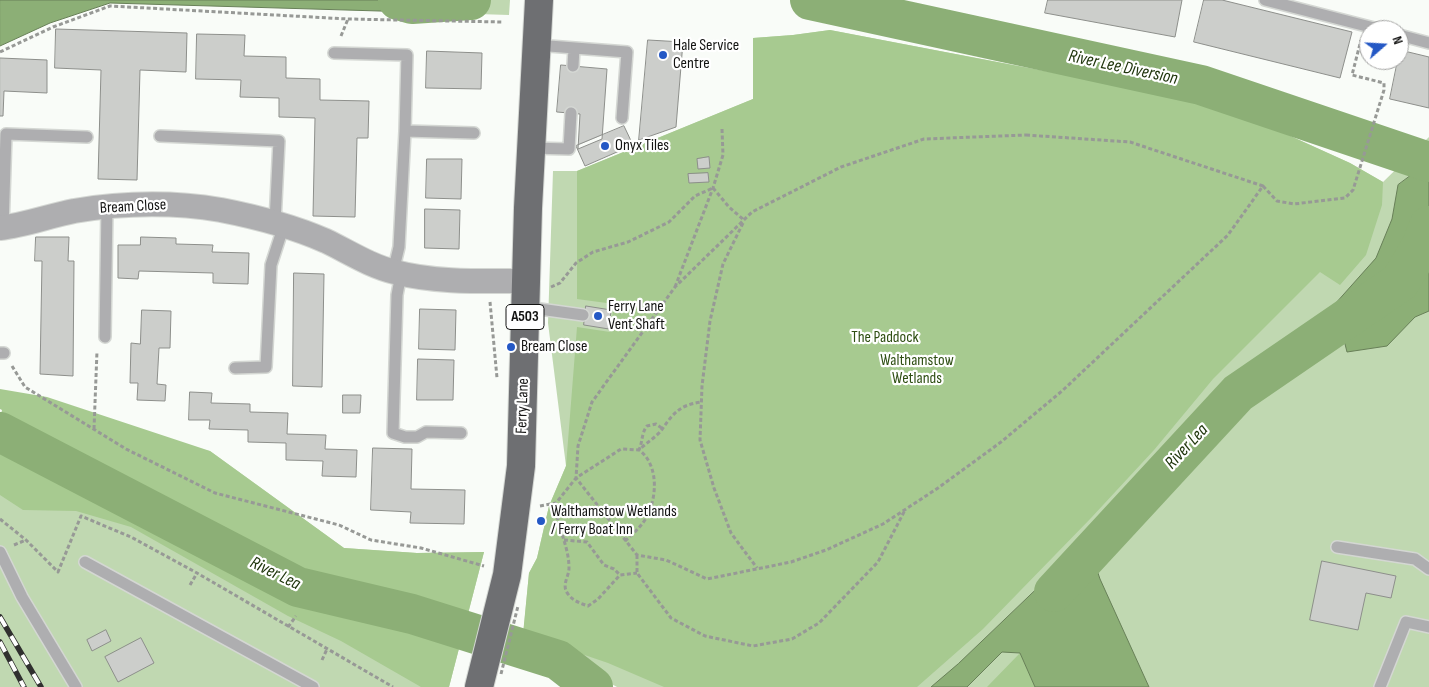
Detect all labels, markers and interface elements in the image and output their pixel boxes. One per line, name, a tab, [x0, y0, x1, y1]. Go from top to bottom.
north arrow	[1359, 20, 1409, 70]
text: N	[1388, 34, 1407, 47]
place label: Hale Service Centre	[673, 36, 739, 74]
water label: River Lee Diversion	[1066, 46, 1180, 90]
marker: Hale Service Centre	[657, 49, 669, 61]
place label: Onyx Tiles	[615, 136, 669, 156]
marker: Onyx Tiles	[599, 140, 611, 152]
street label: Bream Close	[99, 196, 167, 218]
place label: Ferry Lane Vent Shaft	[608, 297, 665, 335]
road number: A503	[506, 304, 544, 330]
marker: Ferry Lane Vent Shaft	[592, 310, 604, 322]
park label: The Paddock	[851, 328, 919, 348]
place label: Bream Close	[521, 337, 587, 357]
marker: Bream Close	[505, 341, 517, 353]
park label: Walthamstow Wetlands	[880, 351, 954, 389]
street label: Ferry Lane	[512, 378, 534, 434]
water label: River Lea	[1161, 420, 1213, 474]
place label: Walthamstow Wetlands / Ferry Boat Inn	[551, 502, 677, 540]
marker: Walthamstow Wetlands / Ferry Boat Inn	[535, 515, 547, 527]
water label: River Lea	[246, 553, 304, 595]

